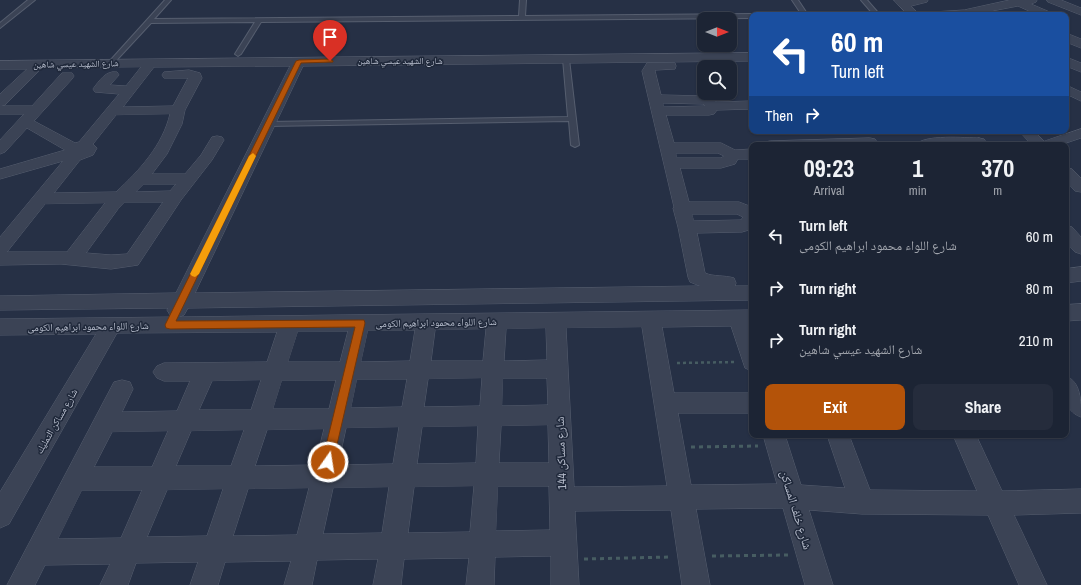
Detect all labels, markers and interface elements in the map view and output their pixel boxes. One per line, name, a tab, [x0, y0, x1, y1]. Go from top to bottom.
north arrow	[697, 12, 737, 52]
map controls	[697, 12, 737, 100]
pin	[313, 20, 347, 61]
text: 60 m	[831, 23, 883, 61]
icon: arrive	[319, 26, 341, 48]
icon: left	[765, 28, 817, 80]
street label: شارع الشهيد عيسي شاهين	[357, 55, 443, 68]
street label: شارع الشهيد عيسي شاهين	[33, 57, 119, 72]
text: Turn left	[831, 59, 884, 84]
button: search	[697, 60, 737, 100]
icon: right	[801, 104, 823, 126]
text: Then	[765, 105, 793, 126]
text: 09:23	[804, 152, 854, 184]
text: 1	[912, 152, 923, 184]
text: 370	[981, 152, 1014, 184]
text: Arrival	[814, 182, 844, 199]
text: min	[909, 182, 927, 199]
text: m	[993, 182, 1002, 199]
text: Turn left	[799, 215, 847, 236]
icon: left	[765, 225, 787, 247]
text: 60 m	[1026, 226, 1053, 247]
text: شارع اللواء محمود ابراهيم الكومى	[799, 237, 957, 254]
icon: right	[765, 277, 787, 299]
text: Turn right	[799, 278, 856, 299]
text: 80 m	[1026, 278, 1053, 299]
street label: شارع اللواء محمود ابراهيم الكومى	[375, 315, 497, 331]
street label: شارع اللواء محمود ابراهيم الكومى	[27, 319, 149, 335]
text: Turn right	[799, 319, 856, 340]
icon: right	[765, 329, 787, 351]
text: 210 m	[1019, 330, 1053, 351]
text: شارع الشهيد عيسي شاهين	[799, 341, 922, 358]
button: Exit	[765, 384, 905, 430]
button: Share	[913, 384, 1053, 430]
street label: شارع مساكن التمليك	[33, 386, 81, 456]
street label: شارع مساكن 144	[552, 416, 570, 490]
position arrow	[307, 441, 349, 483]
street label: شارع خلف المساكن	[776, 468, 816, 552]

